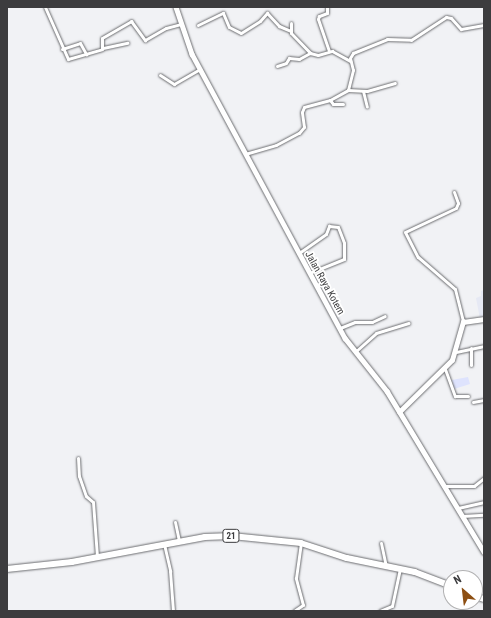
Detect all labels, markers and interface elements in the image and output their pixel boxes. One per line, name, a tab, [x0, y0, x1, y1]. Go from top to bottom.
street label: Jalan Raya Kotem	[303, 249, 347, 317]
road number: 21	[222, 529, 240, 543]
north arrow	[443, 570, 483, 610]
text: N	[452, 573, 464, 587]

